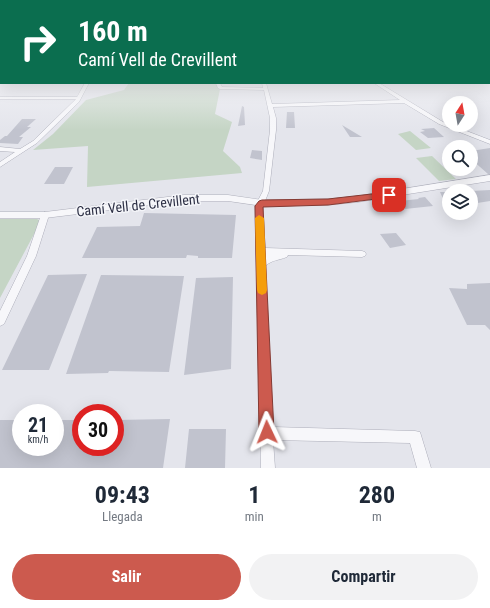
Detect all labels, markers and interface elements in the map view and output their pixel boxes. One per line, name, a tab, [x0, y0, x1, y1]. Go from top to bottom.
text: 160 m	[78, 15, 148, 48]
icon: right	[12, 16, 64, 68]
text: Camí Vell de Crevillent	[78, 49, 237, 70]
north arrow	[442, 96, 478, 132]
map controls	[442, 96, 478, 220]
button: search	[442, 140, 478, 176]
pin	[372, 178, 406, 212]
icon: arrive	[378, 184, 400, 206]
button: layers	[442, 184, 478, 220]
street label: Camí Vell de Crevillent	[76, 191, 200, 219]
speed limit sign: 30	[72, 404, 124, 456]
position arrow	[246, 411, 288, 453]
text: 21	[28, 413, 48, 437]
text: km/h	[28, 434, 48, 445]
text: 09:43	[95, 481, 150, 509]
text: 1	[248, 481, 260, 509]
text: 280	[359, 481, 395, 509]
text: Llegada	[102, 509, 143, 524]
text: min	[245, 509, 264, 524]
text: m	[372, 509, 382, 524]
button: Salir	[12, 554, 241, 600]
button: Compartir	[249, 554, 478, 600]

